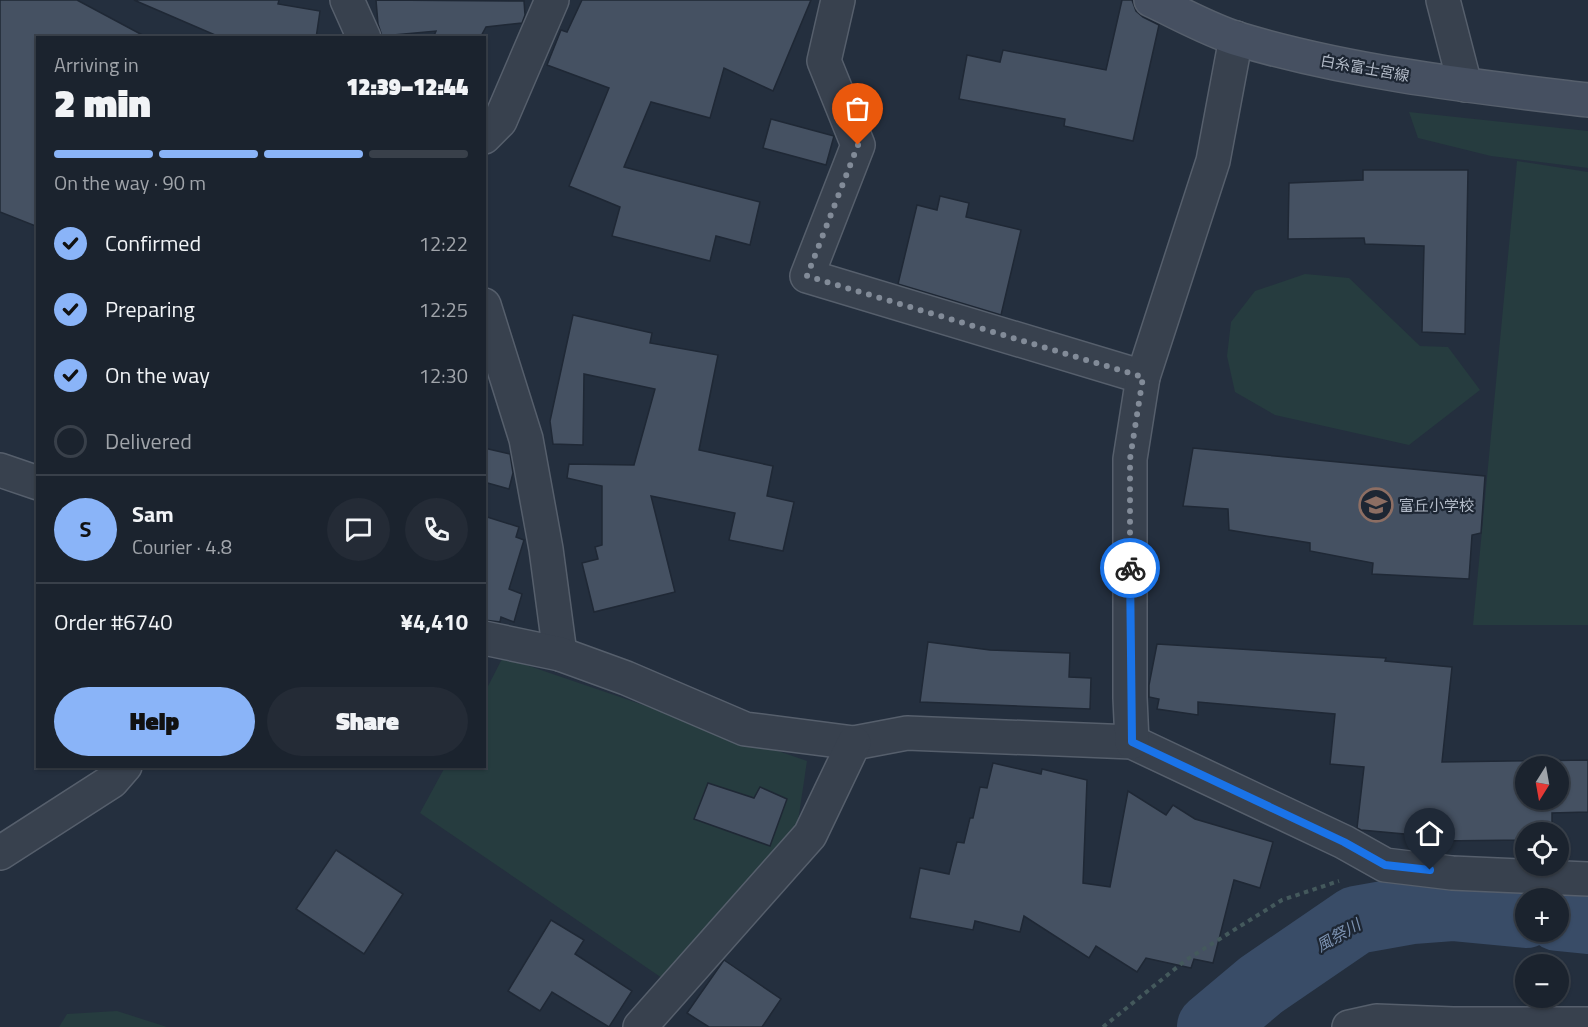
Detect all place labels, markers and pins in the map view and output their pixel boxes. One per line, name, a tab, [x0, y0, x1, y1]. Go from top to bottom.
pin	[832, 83, 883, 145]
school or university icon: 富丘小学校	[1358, 487, 1394, 523]
place label: 富丘小学校	[1399, 494, 1474, 517]
pin	[1404, 808, 1455, 870]

